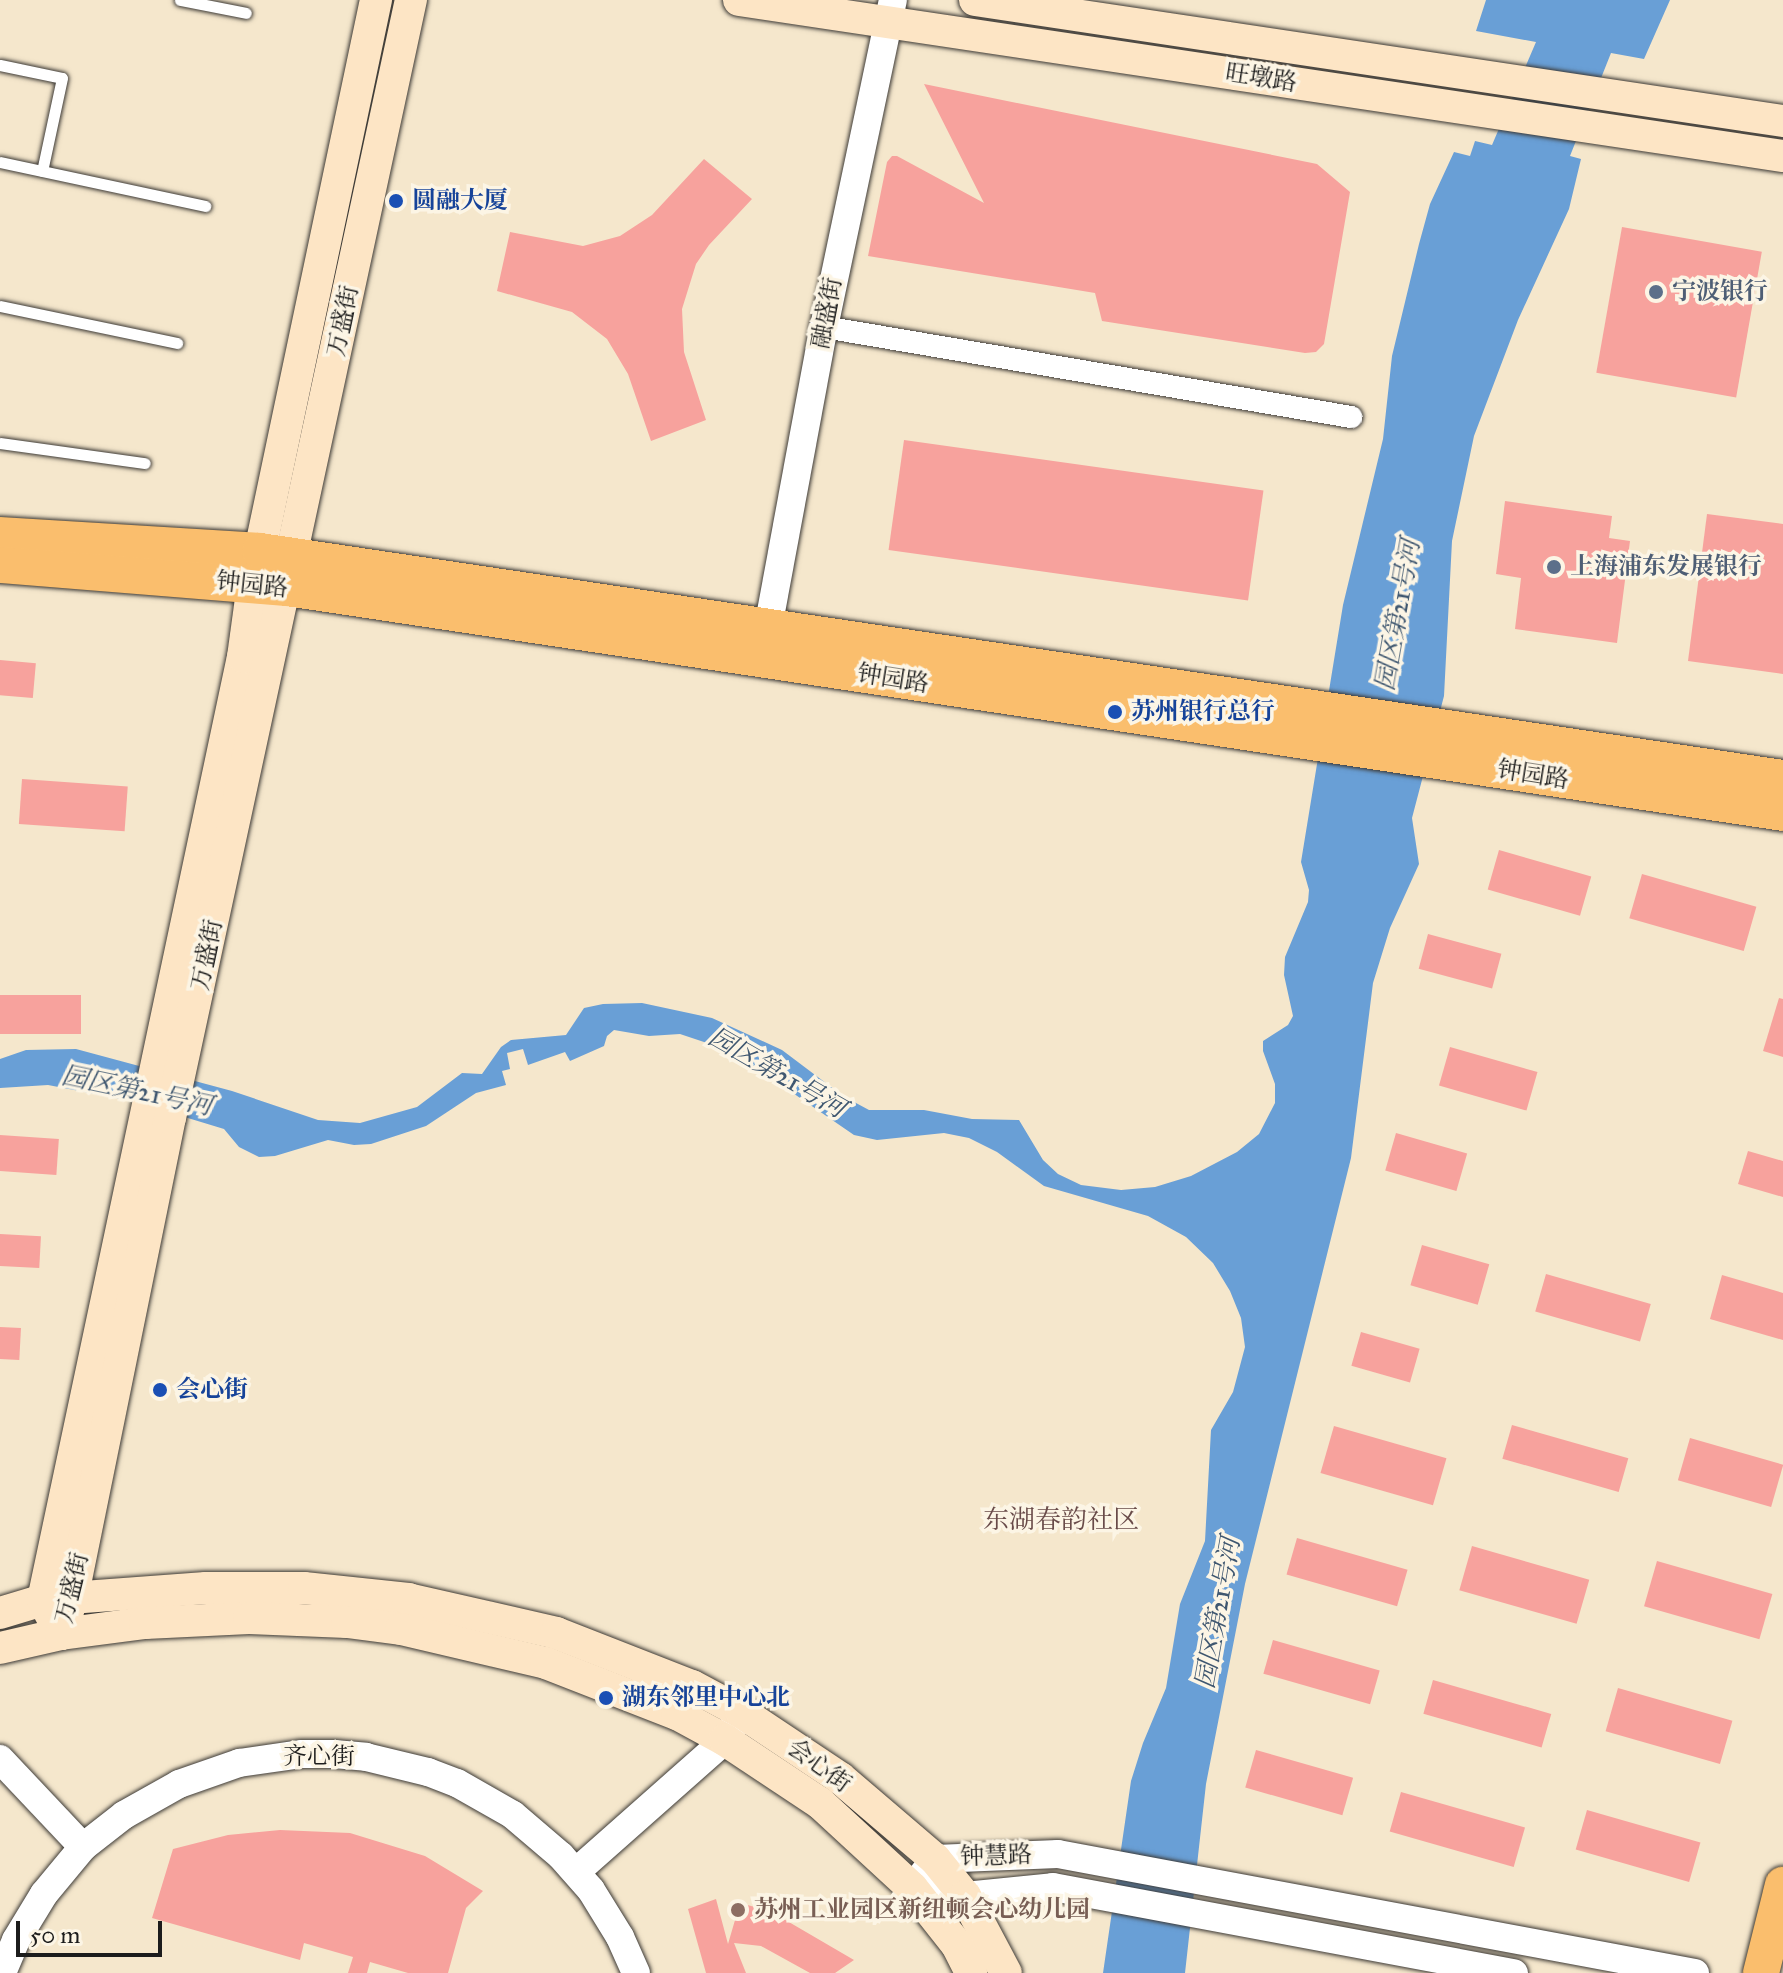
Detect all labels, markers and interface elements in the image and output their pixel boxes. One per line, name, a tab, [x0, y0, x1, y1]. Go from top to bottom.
street label: 旺墩路	[1223, 58, 1299, 98]
place label: 圆融大厦	[412, 187, 508, 215]
marker: 圆融大厦	[387, 192, 405, 210]
street label: 融盛街	[806, 275, 848, 351]
place label: 宁波银行	[1672, 278, 1768, 306]
street label: 万盛街	[321, 283, 365, 359]
marker: 宁波银行	[1647, 283, 1665, 301]
water label: 园区第21号河	[1369, 537, 1427, 693]
place label: 上海浦东发展银行	[1570, 553, 1762, 581]
marker: 上海浦东发展银行	[1545, 558, 1563, 576]
street label: 钟园路	[215, 567, 289, 603]
street label: 钟园路	[855, 659, 931, 699]
place label: 苏州银行总行	[1131, 698, 1275, 726]
marker: 苏州银行总行	[1106, 703, 1124, 721]
street label: 钟园路	[1495, 755, 1571, 795]
street label: 万盛街	[185, 917, 229, 993]
water label: 园区第21号河	[703, 1021, 851, 1125]
water label: 园区第21号河	[59, 1060, 215, 1122]
place label: 会心街	[176, 1376, 248, 1404]
marker: 会心街	[151, 1381, 169, 1399]
district label: 东湖春韵社区	[983, 1504, 1139, 1536]
water label: 园区第21号河	[1189, 1535, 1247, 1691]
street label: 万盛街	[49, 1550, 95, 1626]
place label: 湖东邻里中心北	[622, 1684, 790, 1712]
marker: 湖东邻里中心北	[597, 1689, 615, 1707]
street label: 会心街	[781, 1733, 857, 1799]
street label: 齐心街	[283, 1743, 355, 1771]
street label: 钟慧路	[960, 1840, 1032, 1872]
place label: 苏州工业园区新纽顿会心幼儿园	[754, 1896, 1090, 1924]
marker: 苏州工业园区新纽顿会心幼儿园	[729, 1901, 747, 1919]
scale bar	[20, 1905, 166, 1955]
text: 50 m	[30, 1920, 80, 1950]

